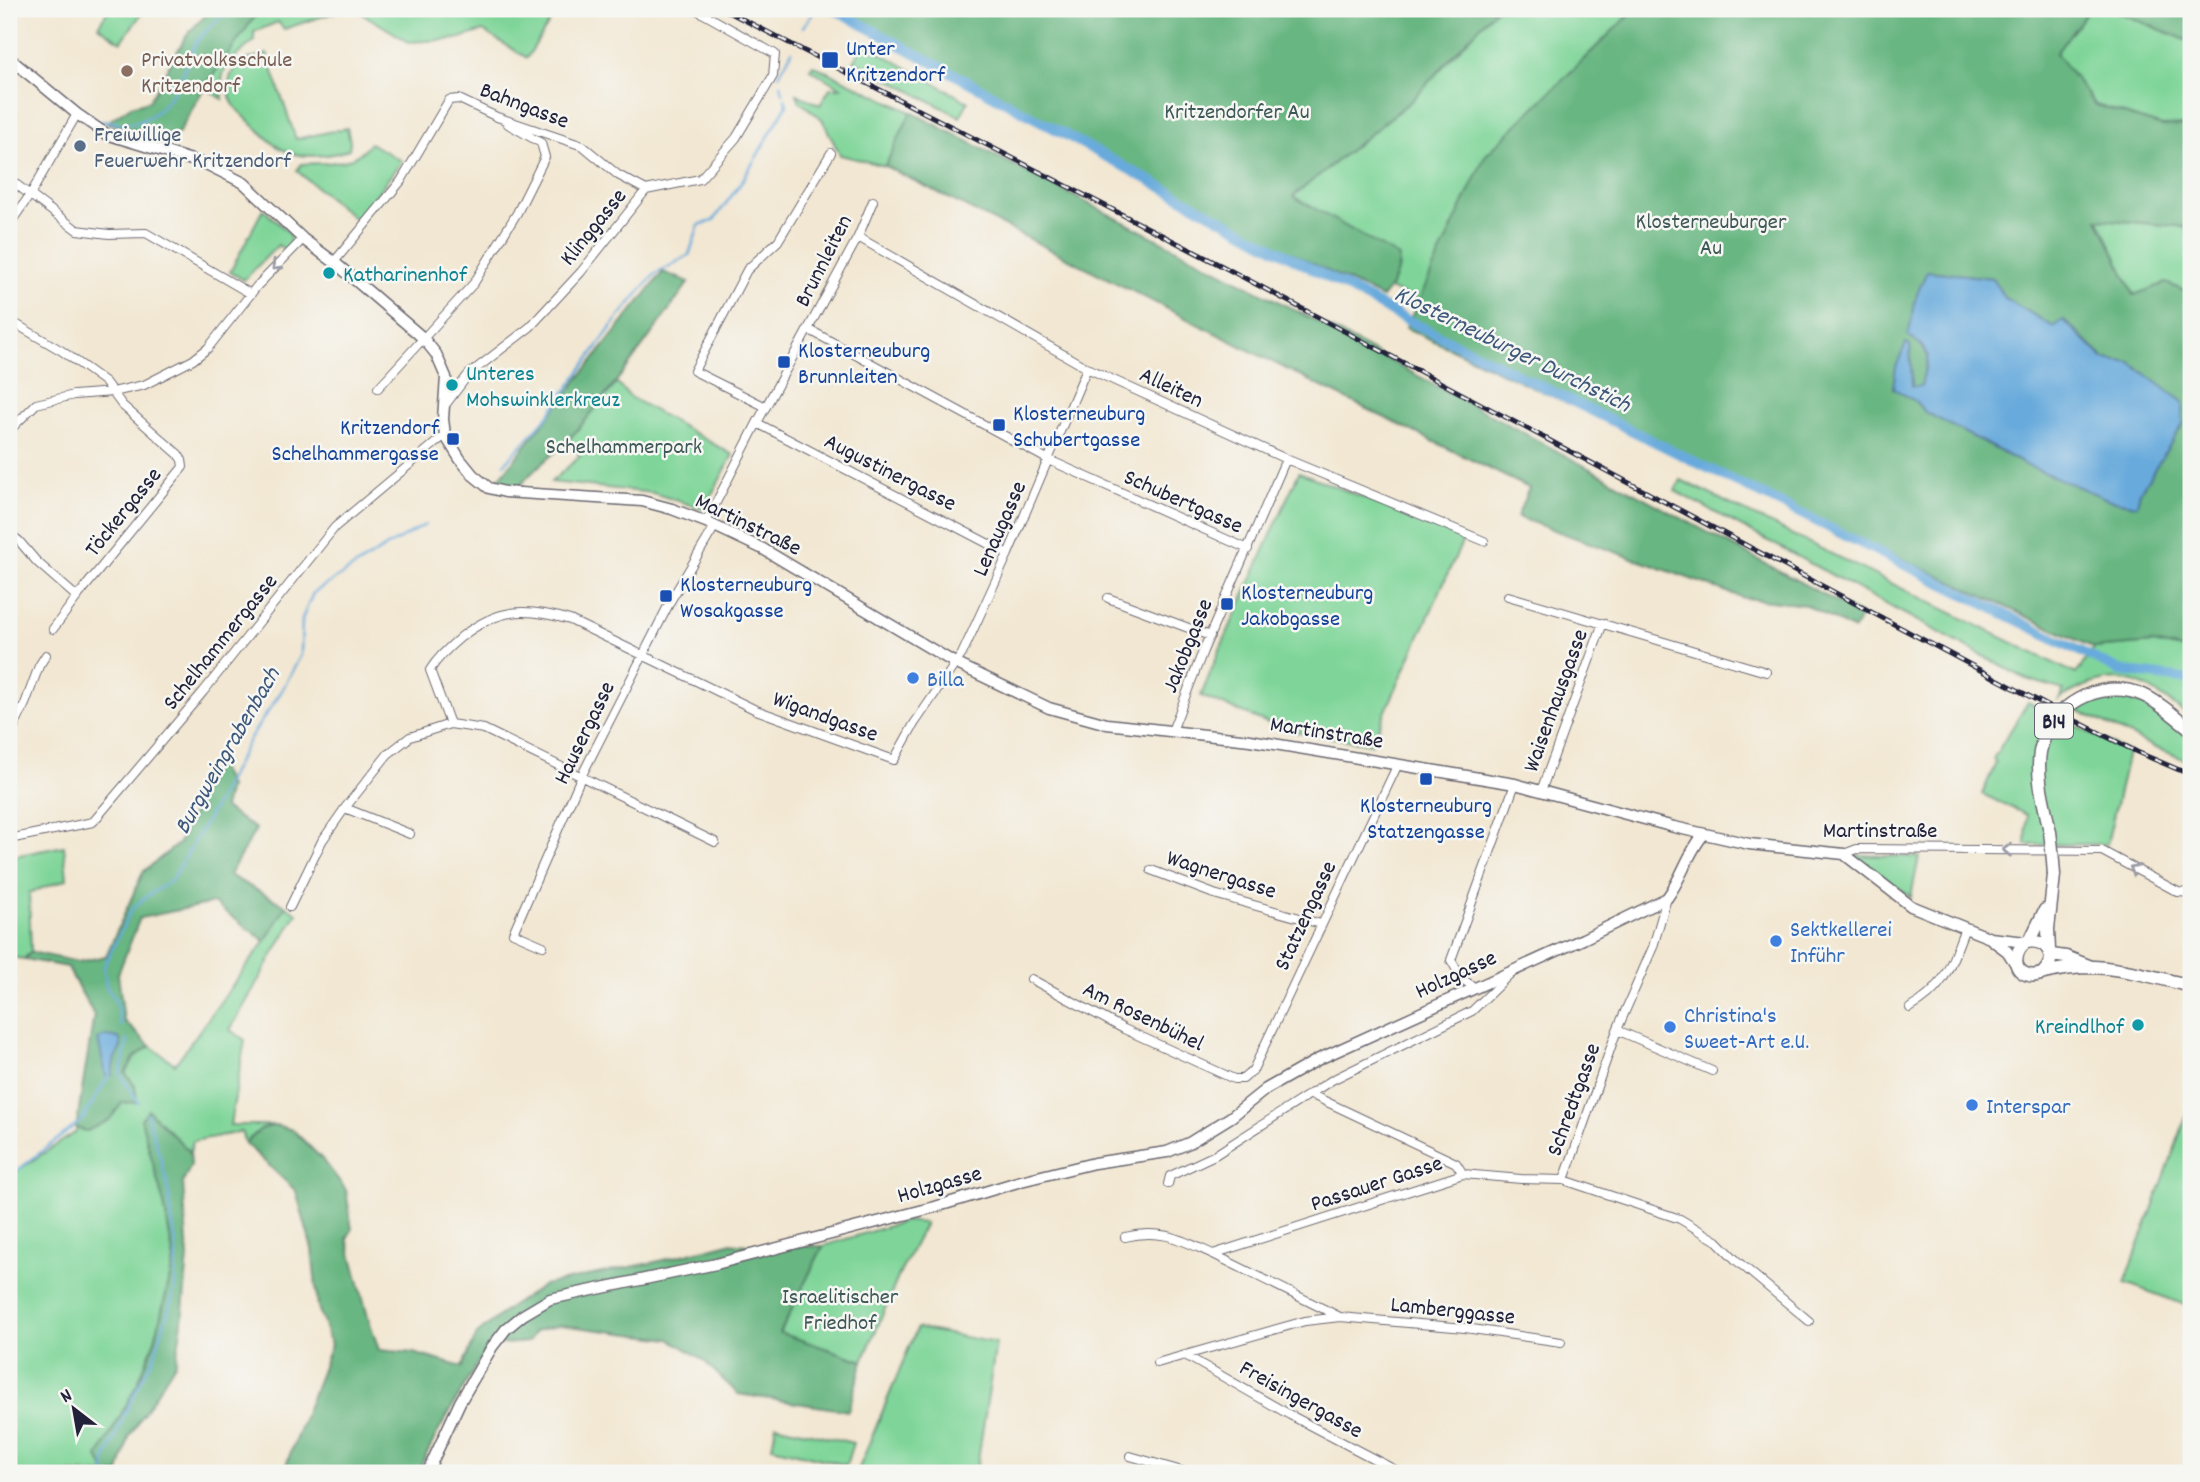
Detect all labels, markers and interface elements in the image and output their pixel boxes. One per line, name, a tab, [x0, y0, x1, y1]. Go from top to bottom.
place label: Unter Kritzendorf	[846, 34, 946, 93]
place label: Privatvolksschule Kritzendorf	[141, 45, 292, 104]
marker: Unter Kritzendorf	[820, 50, 840, 70]
marker: Privatvolksschule Kritzendorf	[119, 63, 135, 79]
street label: Bahngasse	[474, 75, 573, 139]
park label: Kritzendorfer Au	[1164, 97, 1310, 130]
place label: Freiwillige Feuerwehr Kritzendorf	[94, 120, 292, 179]
marker: Freiwillige Feuerwehr Kritzendorf	[72, 138, 88, 154]
street label: Klinggasse	[553, 182, 636, 274]
park label: Klosterneuburger Au	[1636, 207, 1787, 266]
street label: Brunnleiten	[788, 210, 862, 313]
one-way arrow	[272, 258, 285, 271]
place label: Katharinenhof	[343, 260, 468, 293]
marker: Katharinenhof	[321, 265, 337, 281]
water label: Klosterneuburger Durchstich	[1388, 279, 1637, 423]
place label: Klosterneuburg Brunnleiten	[798, 336, 930, 395]
marker: Klosterneuburg Brunnleiten	[776, 354, 792, 370]
place label: Unteres Mohswinklerkreuz	[466, 359, 620, 418]
street label: Alleiten	[1133, 360, 1208, 418]
marker: Unteres Mohswinklerkreuz	[444, 377, 460, 393]
place label: Klosterneuburg Schubertgasse	[1013, 399, 1145, 458]
place label: Kritzendorf Schelhammergasse	[272, 413, 440, 472]
marker: Klosterneuburg Schubertgasse	[991, 417, 1007, 433]
street label: Augustinergasse	[818, 427, 961, 522]
marker: Kritzendorf Schelhammergasse	[445, 431, 461, 447]
park label: Schelhammerpark	[546, 432, 702, 465]
street label: Töckergasse	[78, 461, 171, 565]
street label: Schubertgasse	[1118, 462, 1247, 544]
street label: Lenaugasse	[966, 476, 1037, 582]
street label: Martinstraße	[689, 486, 806, 566]
street label: Schelhammergasse	[156, 568, 287, 719]
place label: Klosterneuburg Wosakgasse	[680, 570, 812, 629]
place label: Klosterneuburg Jakobgasse	[1241, 578, 1373, 637]
marker: Klosterneuburg Wosakgasse	[658, 588, 674, 604]
street label: Jakobgasse	[1155, 594, 1223, 698]
marker: Klosterneuburg Jakobgasse	[1219, 596, 1235, 612]
street label: Waisenhausgasse	[1516, 625, 1598, 777]
water label: Burgweingrabenbach	[167, 661, 291, 841]
place label: Billa	[927, 665, 965, 698]
marker: Billa	[905, 670, 921, 686]
street label: Hausergasse	[547, 676, 625, 791]
street label: Wigandgasse	[767, 684, 882, 753]
road number: B14	[2035, 704, 2073, 738]
street label: Martinstraße	[1267, 709, 1386, 760]
marker: Klosterneuburg Statzengasse	[1418, 771, 1434, 787]
place label: Klosterneuburg Statzengasse	[1360, 791, 1492, 850]
street label: Martinstraße	[1823, 816, 1937, 849]
street label: Wagnergasse	[1162, 843, 1280, 910]
one-way arrow	[2001, 843, 2012, 858]
street label: Statzengasse	[1267, 856, 1347, 977]
one-way arrow	[2128, 864, 2141, 877]
place label: Sektkellerei Inführ	[1790, 915, 1892, 974]
marker: Sektkellerei Inführ	[1768, 933, 1784, 949]
street label: Holzgasse	[1410, 943, 1503, 1009]
street label: Am Rosenbühel	[1076, 974, 1209, 1062]
place label: Christina's Sweet-Art e.U.	[1684, 1001, 1809, 1060]
place label: Kreindlhof	[2035, 1012, 2125, 1045]
marker: Kreindlhof	[2130, 1017, 2146, 1033]
marker: Christina's Sweet-Art e.U.	[1662, 1019, 1678, 1035]
street label: Schredtgasse	[1540, 1039, 1611, 1161]
place label: Interspar	[1986, 1092, 2071, 1125]
marker: Interspar	[1964, 1097, 1980, 1113]
street label: Passauer Gasse	[1307, 1148, 1447, 1222]
street label: Holzgasse	[894, 1159, 986, 1214]
park label: Israelitischer Friedhof	[782, 1282, 899, 1341]
street label: Lamberggasse	[1389, 1290, 1517, 1335]
street label: Freisingergasse	[1233, 1353, 1368, 1449]
north arrow	[38, 1374, 108, 1444]
text: N	[56, 1383, 78, 1411]

